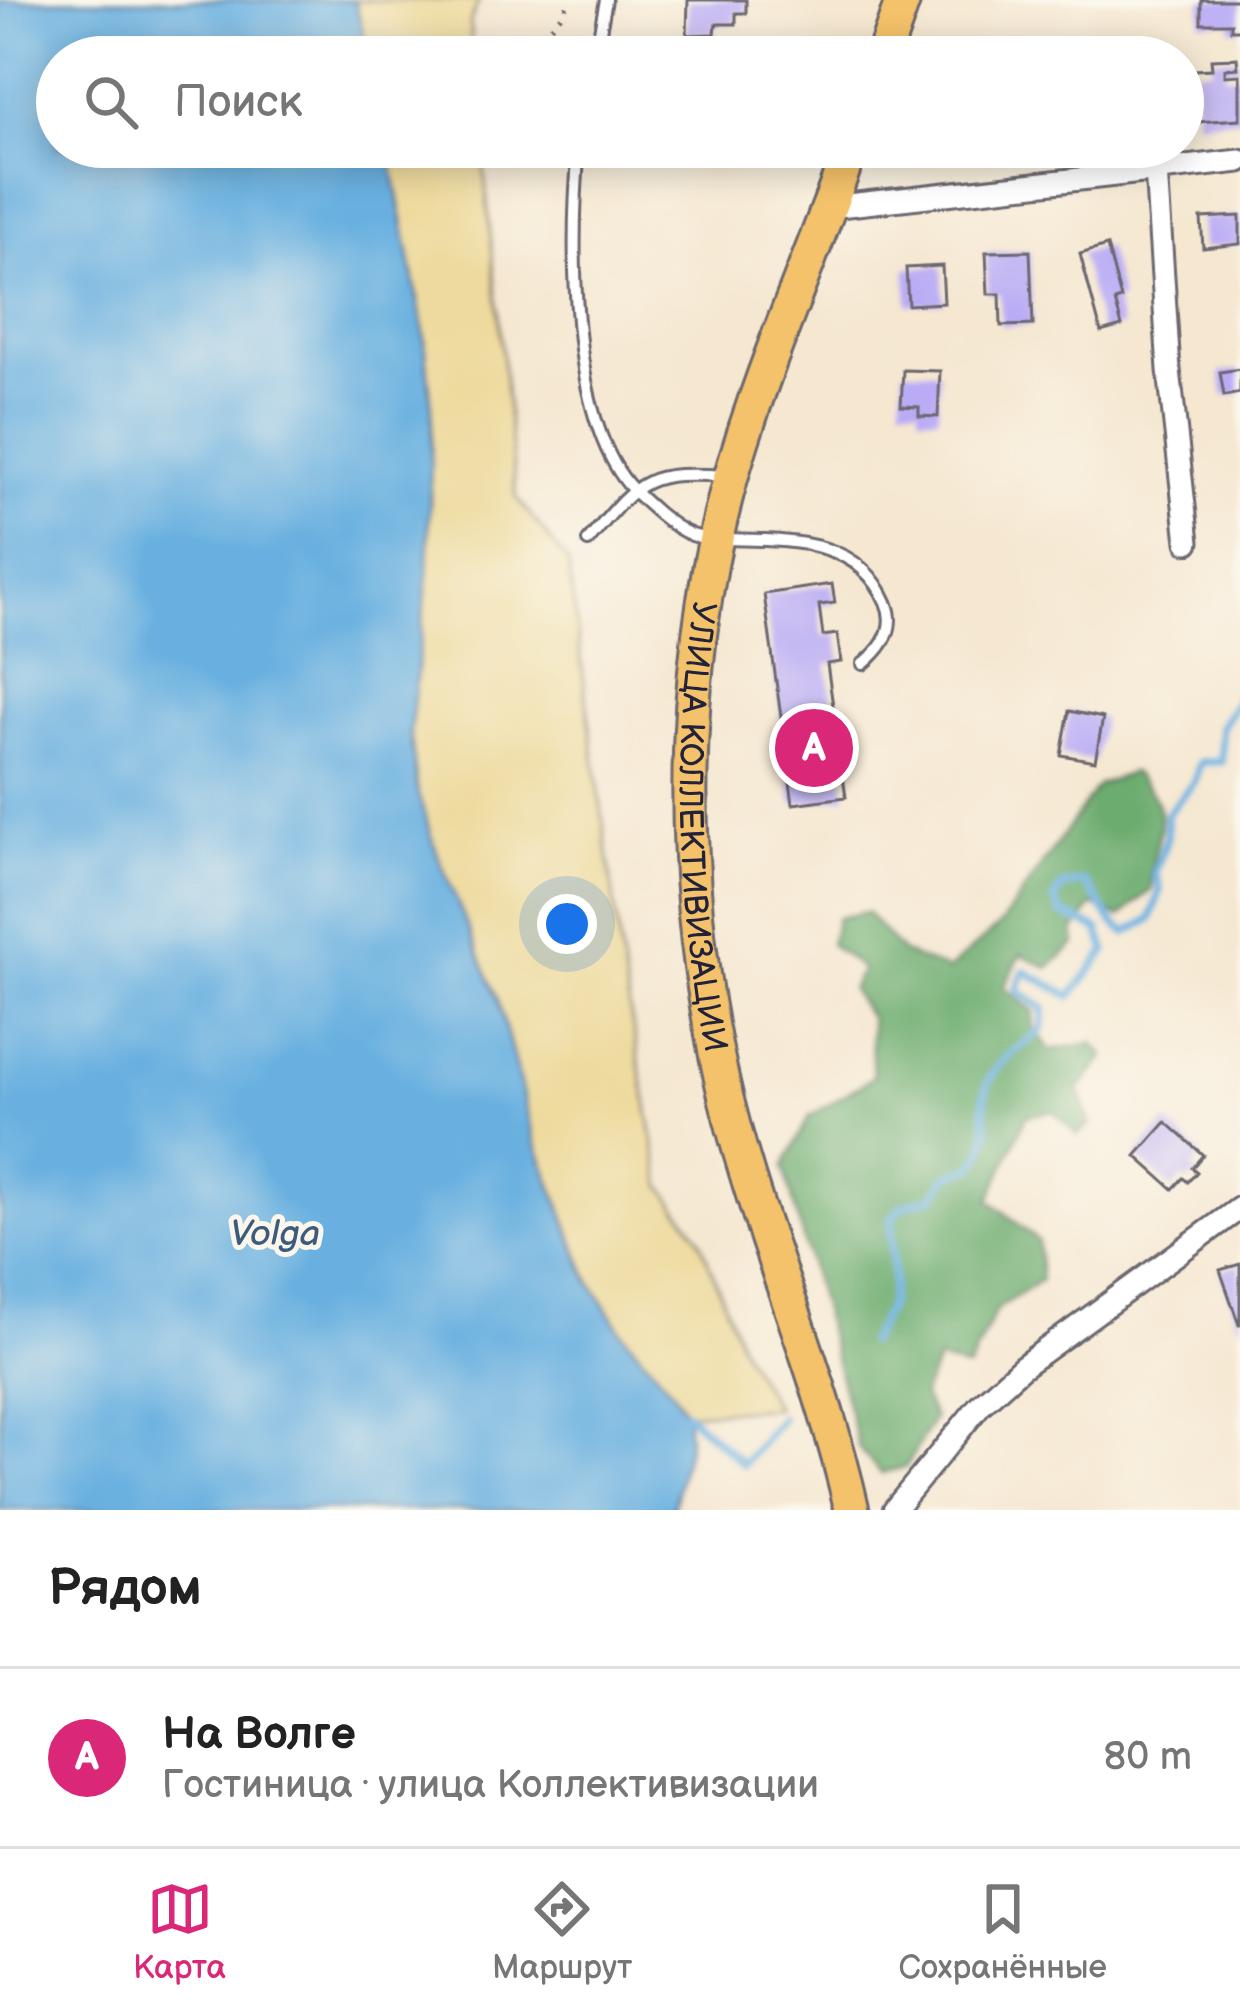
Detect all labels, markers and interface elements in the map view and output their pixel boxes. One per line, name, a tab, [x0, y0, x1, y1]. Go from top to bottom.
search box	[36, 36, 1204, 168]
icon: search	[78, 69, 144, 135]
text: Поиск	[174, 75, 302, 130]
street label: УЛИЦА КОЛЛЕКТИВИЗАЦИИ	[670, 599, 735, 1055]
pin: A	[775, 703, 853, 793]
your location	[537, 894, 597, 954]
water label: Volga	[230, 1213, 320, 1256]
text: Рядом	[48, 1558, 202, 1619]
text: На Волге	[162, 1707, 356, 1762]
text: A	[75, 1734, 99, 1781]
text: 80 m	[1104, 1734, 1192, 1781]
text: Гостиница · улица Коллективизации	[162, 1762, 819, 1809]
tab: Карта	[133, 1876, 226, 1988]
tab: Маршрут	[492, 1876, 632, 1988]
tab: Сохранённые	[898, 1876, 1107, 1988]

